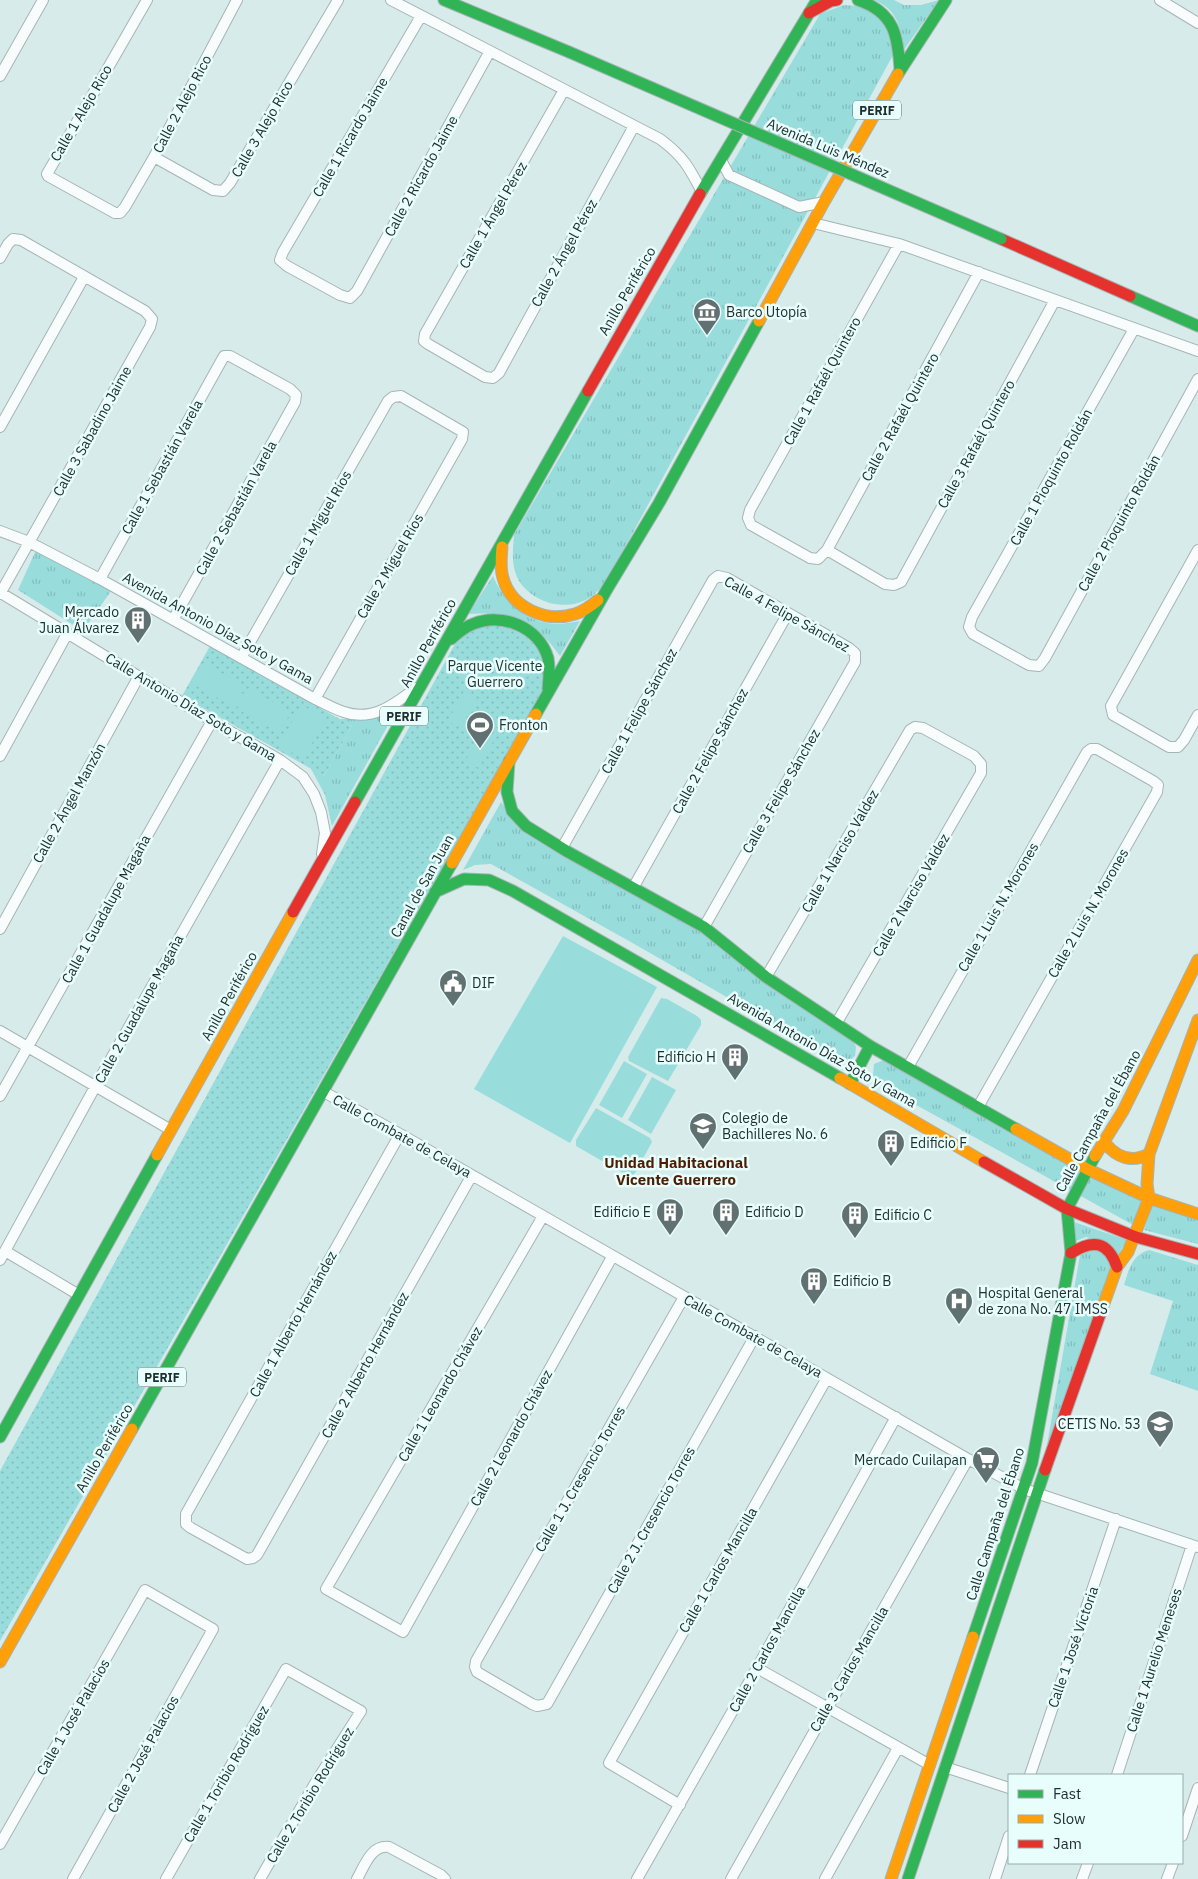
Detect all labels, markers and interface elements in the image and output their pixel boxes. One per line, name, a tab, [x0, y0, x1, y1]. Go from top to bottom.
street label: Calle 2 Alejo Rico	[149, 52, 216, 156]
street label: Calle 1 Alejo Rico	[46, 61, 116, 165]
street label: Calle 1 Ricardo Jaime	[308, 73, 392, 200]
street label: Calle 3 Alejo Rico	[227, 77, 297, 181]
road number: PERIF	[853, 100, 901, 120]
street label: Calle 2 Ricardo Jaime	[380, 112, 462, 240]
street label: Avenida Luis Méndez	[764, 114, 892, 182]
street label: Calle 1 Ángel Pérez	[454, 157, 531, 272]
street label: Calle 2 Ángel Pérez	[526, 195, 601, 310]
street label: Anillo Periférico	[594, 243, 660, 338]
museum icon: Barco Utopía	[692, 297, 722, 336]
place label: Barco Utopía	[726, 303, 808, 321]
street label: Calle 1 Rafaél Quintero	[779, 313, 865, 448]
street label: Calle 2 Rafaél Quintero	[857, 349, 943, 484]
street label: Calle 3 Sabadino Jaime	[49, 362, 136, 499]
street label: Calle 3 Rafaél Quintero	[933, 376, 1019, 511]
street label: Calle 1 Sebastián Varela	[117, 396, 207, 538]
street label: Calle 1 Pioquinto Roldán	[1006, 405, 1096, 549]
street label: Calle 2 Sebastián Varela	[191, 437, 281, 579]
street label: Calle 2 Pioquinto Roldán	[1074, 451, 1164, 595]
street label: Calle 1 Miguel Ríos	[281, 467, 356, 579]
street label: Calle 2 Miguel Ríos	[353, 510, 428, 622]
street label: Avenida Antonio Díaz Soto y Gama	[120, 568, 317, 688]
street label: Calle 4 Felipe Sánchez	[721, 572, 853, 656]
street label: Anillo Periférico	[396, 595, 460, 691]
place label: Mercado Juan Álvarez	[39, 603, 119, 637]
building icon: Mercado Juan Álvarez	[123, 605, 153, 644]
street label: Calle 1 Felipe Sánchez	[597, 645, 681, 777]
street label: Calle Antonio Díaz Soto y Gama	[102, 649, 280, 766]
park label: Parque Vicente Guerrero	[447, 657, 543, 691]
street label: Calle 2 Felipe Sánchez	[668, 685, 752, 817]
road number: PERIF	[380, 706, 428, 726]
sports icon: Fronton	[465, 710, 495, 749]
place label: Fronton	[499, 716, 548, 734]
street label: Calle 3 Felipe Sánchez	[738, 725, 824, 856]
street label: Calle 2 Ángel Manzón	[28, 739, 109, 866]
street label: Calle 1 Narciso Valdez	[797, 786, 883, 916]
street label: Calle 2 Narciso Valdez	[868, 830, 954, 960]
street label: Calle 1 Guadalupe Magaña	[58, 831, 155, 986]
street label: Canal de San Juan	[386, 831, 458, 941]
street label: Calle 1 Luis N. Morones	[954, 839, 1042, 975]
street label: Calle 2 Luis N. Morones	[1044, 845, 1132, 981]
street label: Calle 2 Guadalupe Magaña	[91, 931, 188, 1086]
street label: Anillo Periférico	[197, 948, 261, 1044]
public building icon: DIF	[438, 968, 468, 1007]
place label: DIF	[472, 974, 495, 992]
street label: Avenida Antonio Díaz Soto y Gama	[724, 988, 920, 1112]
building icon: Edificio H	[720, 1042, 750, 1081]
street label: Calle Campaña del Ébano	[1050, 1046, 1145, 1195]
place label: Edificio H	[657, 1048, 716, 1066]
street label: Calle Combate de Celaya	[329, 1090, 475, 1182]
place label: Colegio de Bachilleres No. 6	[722, 1109, 828, 1143]
school or university icon: Colegio de Bachilleres No. 6	[688, 1111, 718, 1150]
building icon: Edificio F	[876, 1128, 906, 1167]
place label: Edificio F	[910, 1134, 967, 1152]
district label: Unidad Habitacional Vicente Guerrero	[604, 1153, 748, 1189]
building icon: Edificio E	[655, 1197, 685, 1236]
building icon: Edificio D	[711, 1197, 741, 1236]
building icon: Edificio C	[840, 1200, 870, 1239]
place label: Edificio E	[594, 1203, 651, 1221]
place label: Edificio D	[745, 1203, 804, 1221]
place label: Edificio C	[874, 1206, 932, 1224]
street label: Calle 1 Alberto Hernández	[245, 1247, 341, 1400]
building icon: Edificio B	[799, 1266, 829, 1305]
place label: Edificio B	[833, 1272, 891, 1290]
place label: Hospital General de zona No. 47 IMSS	[978, 1284, 1108, 1318]
hospital icon: Hospital General de zona No. 47 IMSS	[944, 1286, 974, 1325]
street label: Calle 2 Alberto Hernández	[317, 1288, 413, 1441]
street label: Calle Combate de Celaya	[680, 1290, 826, 1382]
street label: Calle 1 Leonardo Chávez	[394, 1323, 486, 1465]
street label: Calle 2 Leonardo Chávez	[466, 1366, 556, 1509]
road number: PERIF	[138, 1368, 186, 1386]
street label: Anillo Periférico	[71, 1400, 137, 1495]
street label: Calle 1 J. Cresencio Torres	[531, 1403, 629, 1555]
school or university icon: CETIS No. 53	[1145, 1409, 1175, 1448]
place label: CETIS No. 53	[1058, 1415, 1141, 1433]
street label: Calle 2 J. Cresencio Torres	[603, 1443, 699, 1597]
street label: Calle Campaña del Ébano	[961, 1445, 1028, 1603]
supermarket icon: Mercado Cuilapan	[971, 1445, 1001, 1484]
place label: Mercado Cuilapan	[854, 1451, 967, 1469]
street label: Calle 1 Carlos Mancilla	[675, 1504, 762, 1636]
street label: Calle 2 Carlos Mancilla	[725, 1582, 810, 1715]
street label: Calle 1 José Victoria	[1044, 1583, 1102, 1710]
street label: Calle 1 Aurelio Meneses	[1122, 1585, 1186, 1734]
street label: Calle 3 Carlos Mancilla	[806, 1603, 893, 1735]
street label: Calle 1 José Palacios	[32, 1655, 114, 1778]
street label: Calle 2 José Palacios	[103, 1692, 183, 1816]
street label: Calle 1 Toribio Rodríguez	[179, 1702, 273, 1846]
street label: Calle 2 Toribio Rodríguez	[262, 1723, 358, 1866]
legend	[1008, 1774, 1183, 1864]
text: Fast	[1053, 1784, 1081, 1803]
text: Slow	[1053, 1809, 1086, 1828]
text: Jam	[1053, 1834, 1082, 1853]

